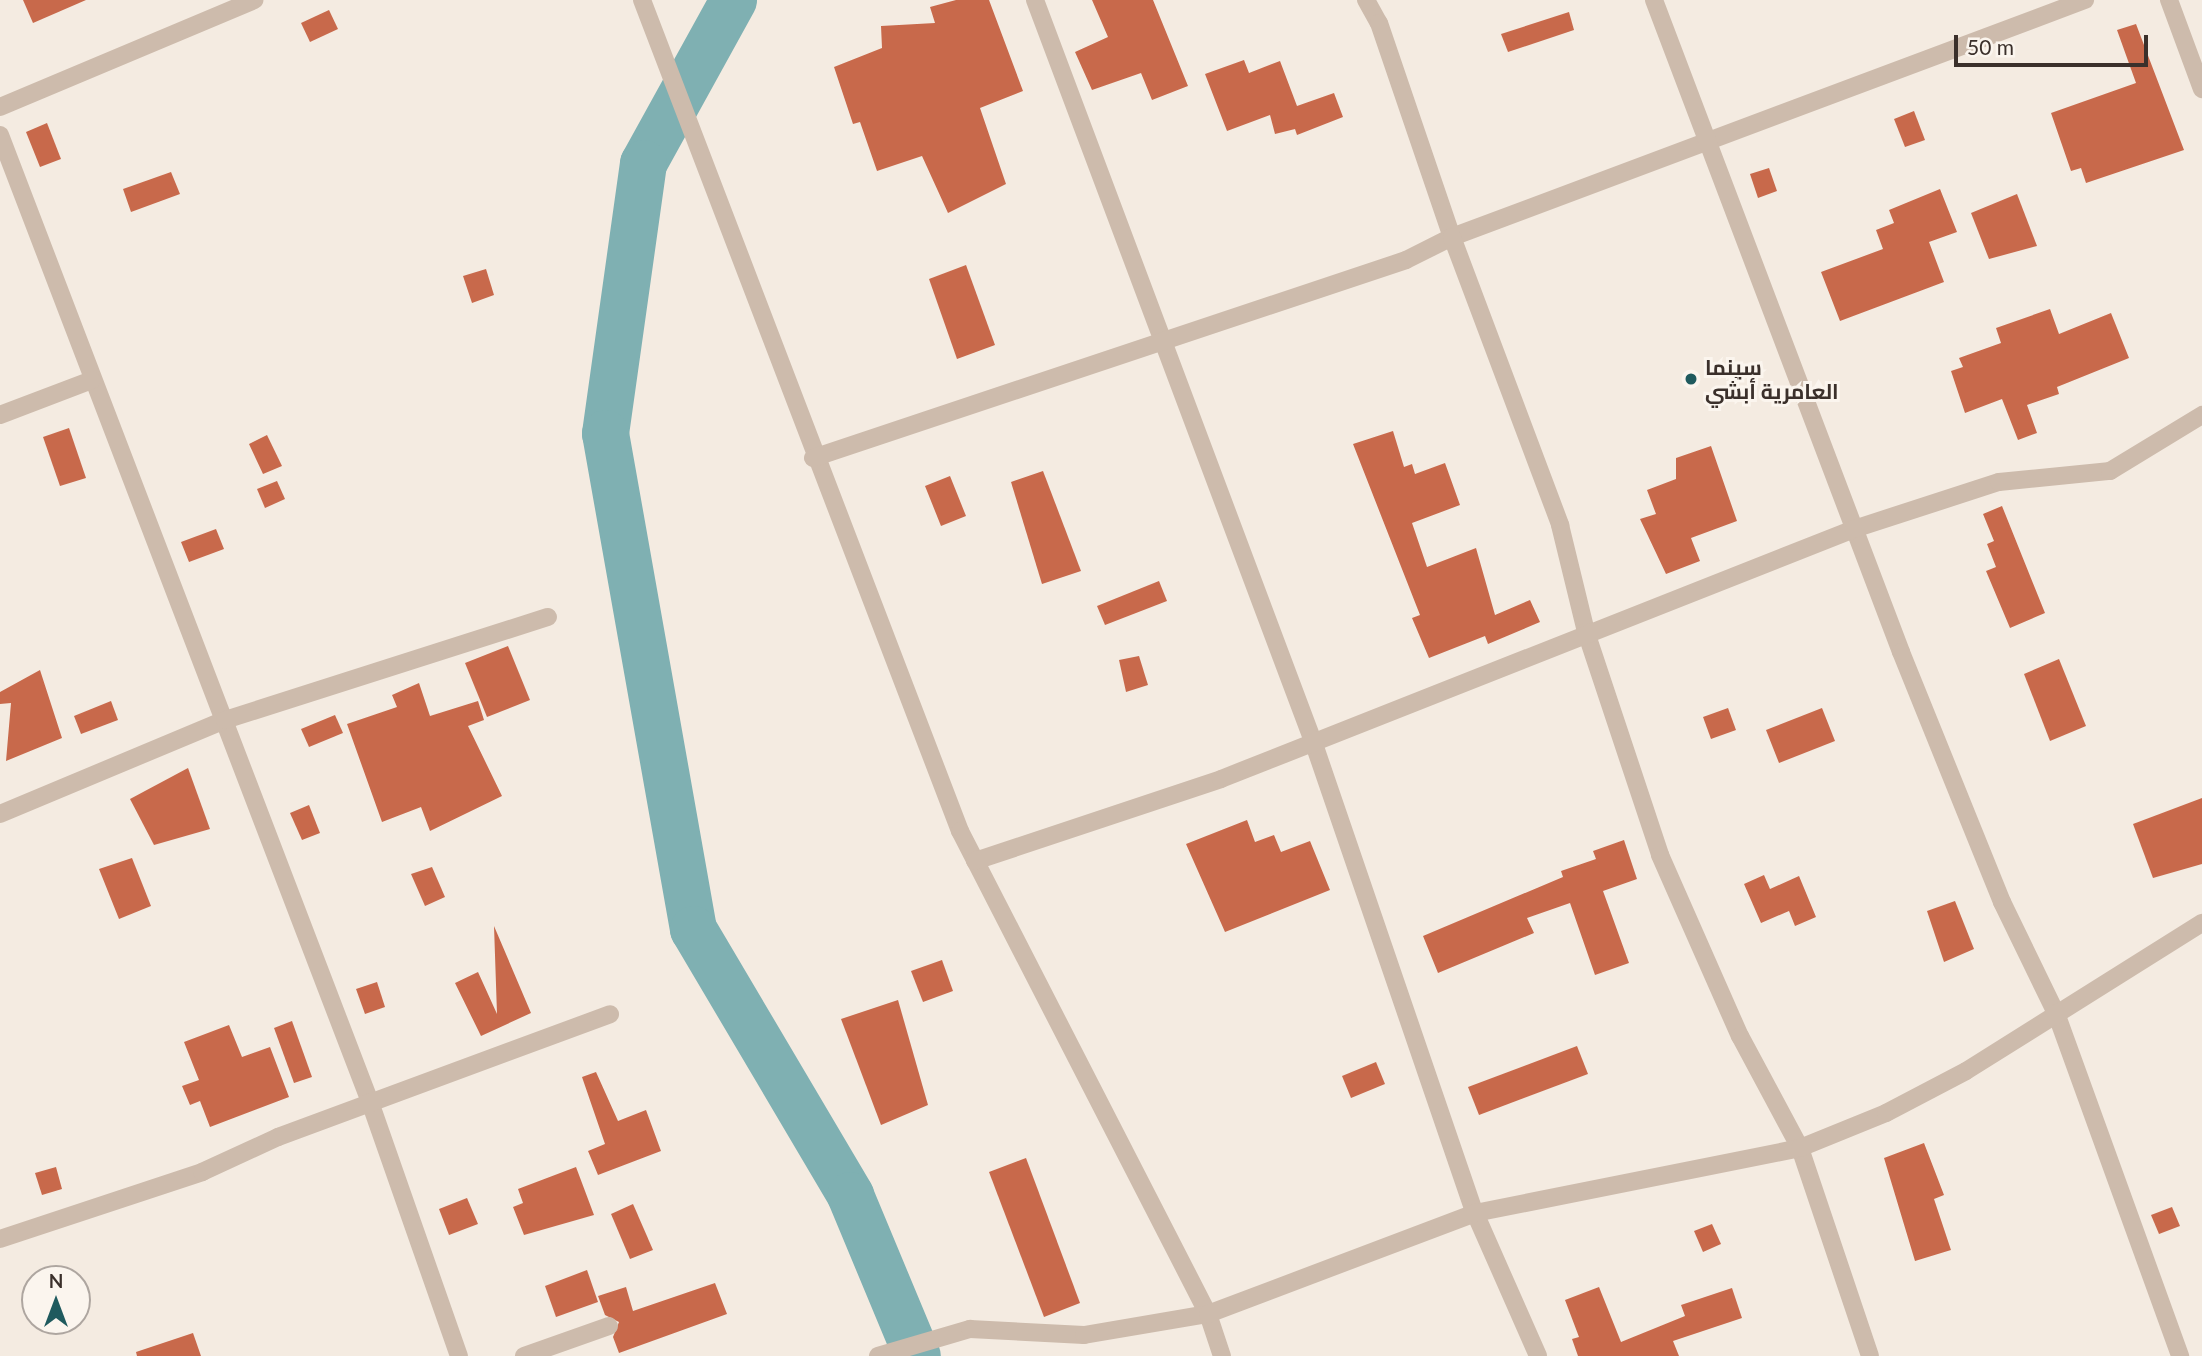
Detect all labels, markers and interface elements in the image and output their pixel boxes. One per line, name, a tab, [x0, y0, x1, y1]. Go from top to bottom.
scale bar	[1957, 21, 2151, 65]
text: 50 m	[1967, 34, 2014, 59]
place label: سينما العامرية أبشي	[1705, 354, 1839, 404]
marker: سينما العامرية أبشي	[1683, 371, 1699, 387]
north arrow	[21, 1265, 91, 1335]
text: N	[49, 1269, 63, 1292]

